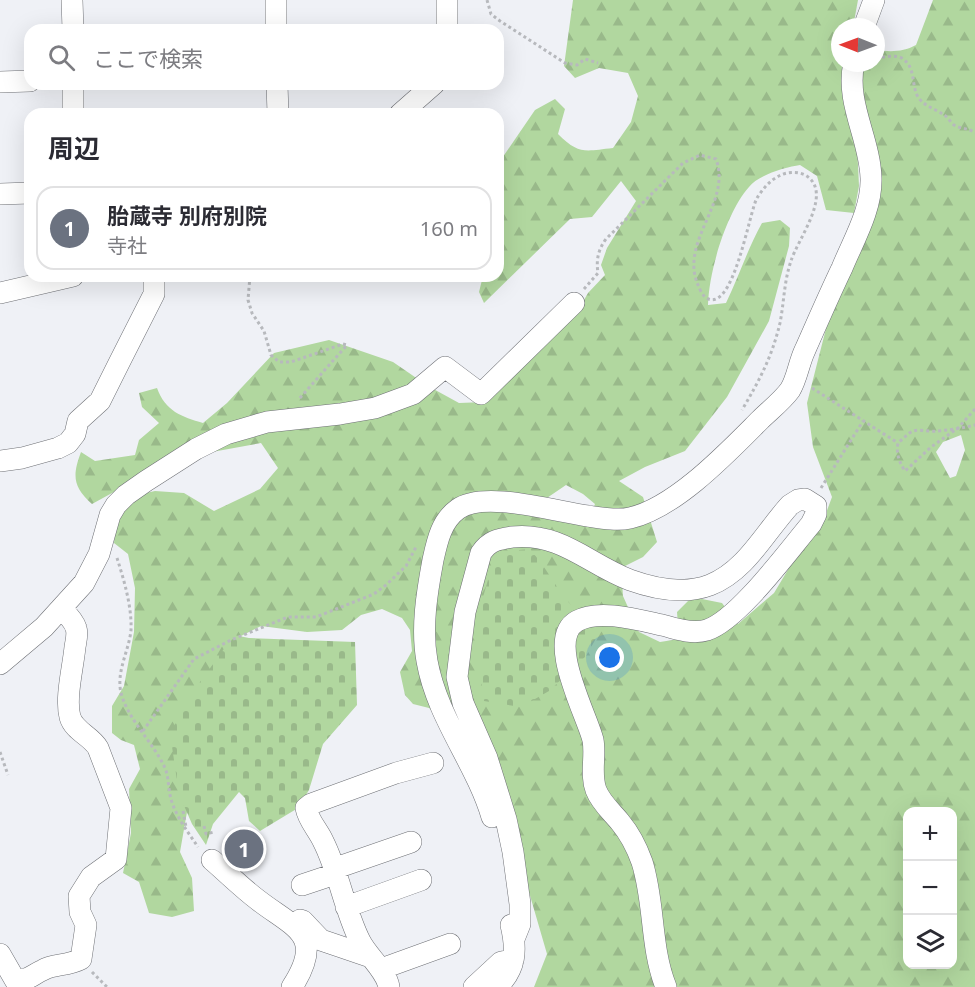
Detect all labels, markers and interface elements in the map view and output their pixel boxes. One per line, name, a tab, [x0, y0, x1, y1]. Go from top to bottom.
north arrow	[831, 18, 885, 72]
search box	[24, 24, 504, 90]
icon: search	[45, 41, 78, 74]
text: ここで検索	[93, 43, 203, 73]
text: 周辺	[48, 130, 100, 166]
text: 胎蔵寺 別府別院	[107, 200, 267, 230]
text: 1	[64, 215, 75, 242]
text: 160 m	[420, 215, 478, 242]
text: 寺社	[107, 232, 147, 259]
your location	[595, 643, 624, 672]
map controls	[903, 807, 957, 969]
button: +	[903, 807, 957, 861]
pin: 1	[224, 826, 264, 872]
button: −	[903, 861, 957, 915]
button: layers	[903, 915, 957, 969]

